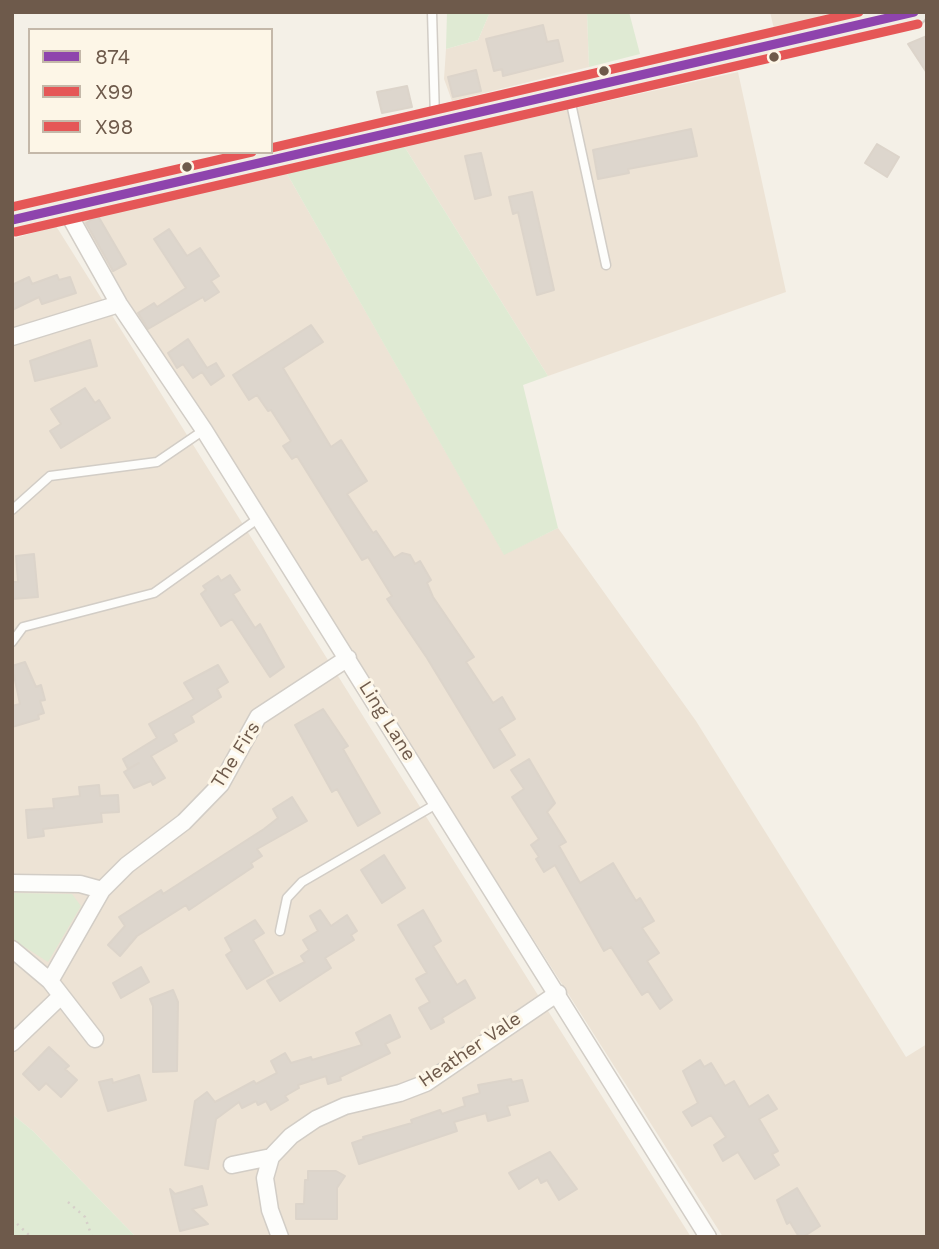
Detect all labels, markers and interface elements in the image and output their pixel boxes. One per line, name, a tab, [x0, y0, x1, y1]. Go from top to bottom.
legend	[28, 28, 273, 154]
text: 874	[95, 44, 130, 69]
unlabelled marker	[767, 50, 781, 64]
unlabelled marker	[597, 64, 611, 78]
text: X99	[95, 79, 134, 104]
text: X98	[95, 114, 134, 139]
unlabelled marker	[180, 160, 194, 174]
street label: Ling Lane	[354, 677, 420, 765]
street label: The Firs	[207, 717, 265, 793]
street label: Heather Vale	[414, 1007, 526, 1093]

